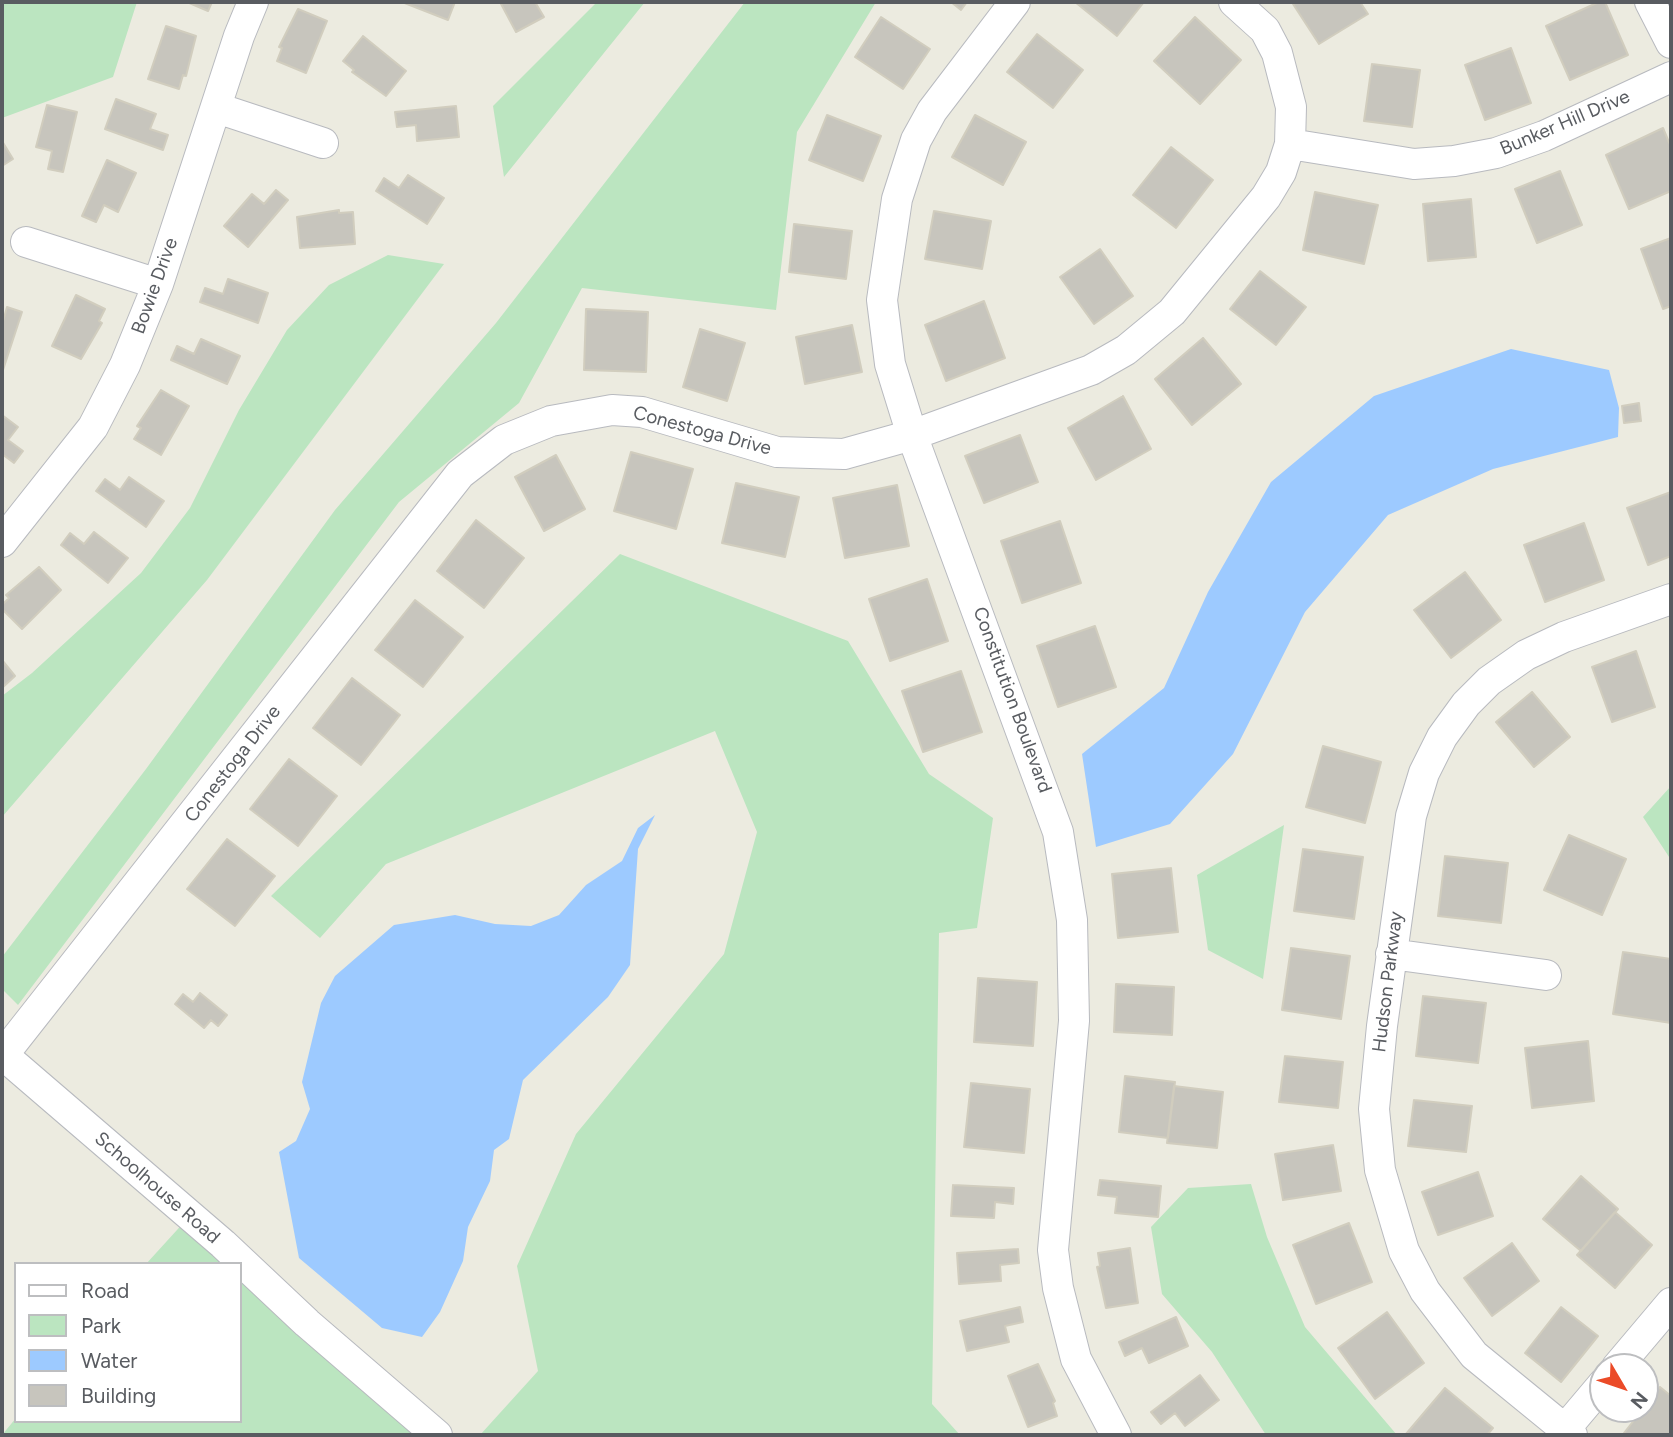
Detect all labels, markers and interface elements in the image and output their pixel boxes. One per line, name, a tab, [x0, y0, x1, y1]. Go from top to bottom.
street label: Bunker Hill Drive	[1497, 85, 1633, 161]
street label: Bowie Drive	[127, 235, 183, 337]
street label: Conestoga Drive	[630, 402, 774, 460]
street label: Constitution Boulevard	[968, 604, 1056, 796]
street label: Conestoga Drive	[180, 701, 286, 827]
street label: Hudson Parkway	[1368, 910, 1408, 1054]
street label: Schoolhouse Road	[90, 1127, 224, 1249]
legend	[14, 1262, 242, 1423]
text: Road	[81, 1278, 129, 1303]
text: Park	[81, 1313, 121, 1338]
text: Water	[81, 1348, 137, 1373]
north arrow	[1589, 1353, 1659, 1423]
text: Building	[81, 1383, 156, 1408]
text: N	[1626, 1387, 1653, 1413]

